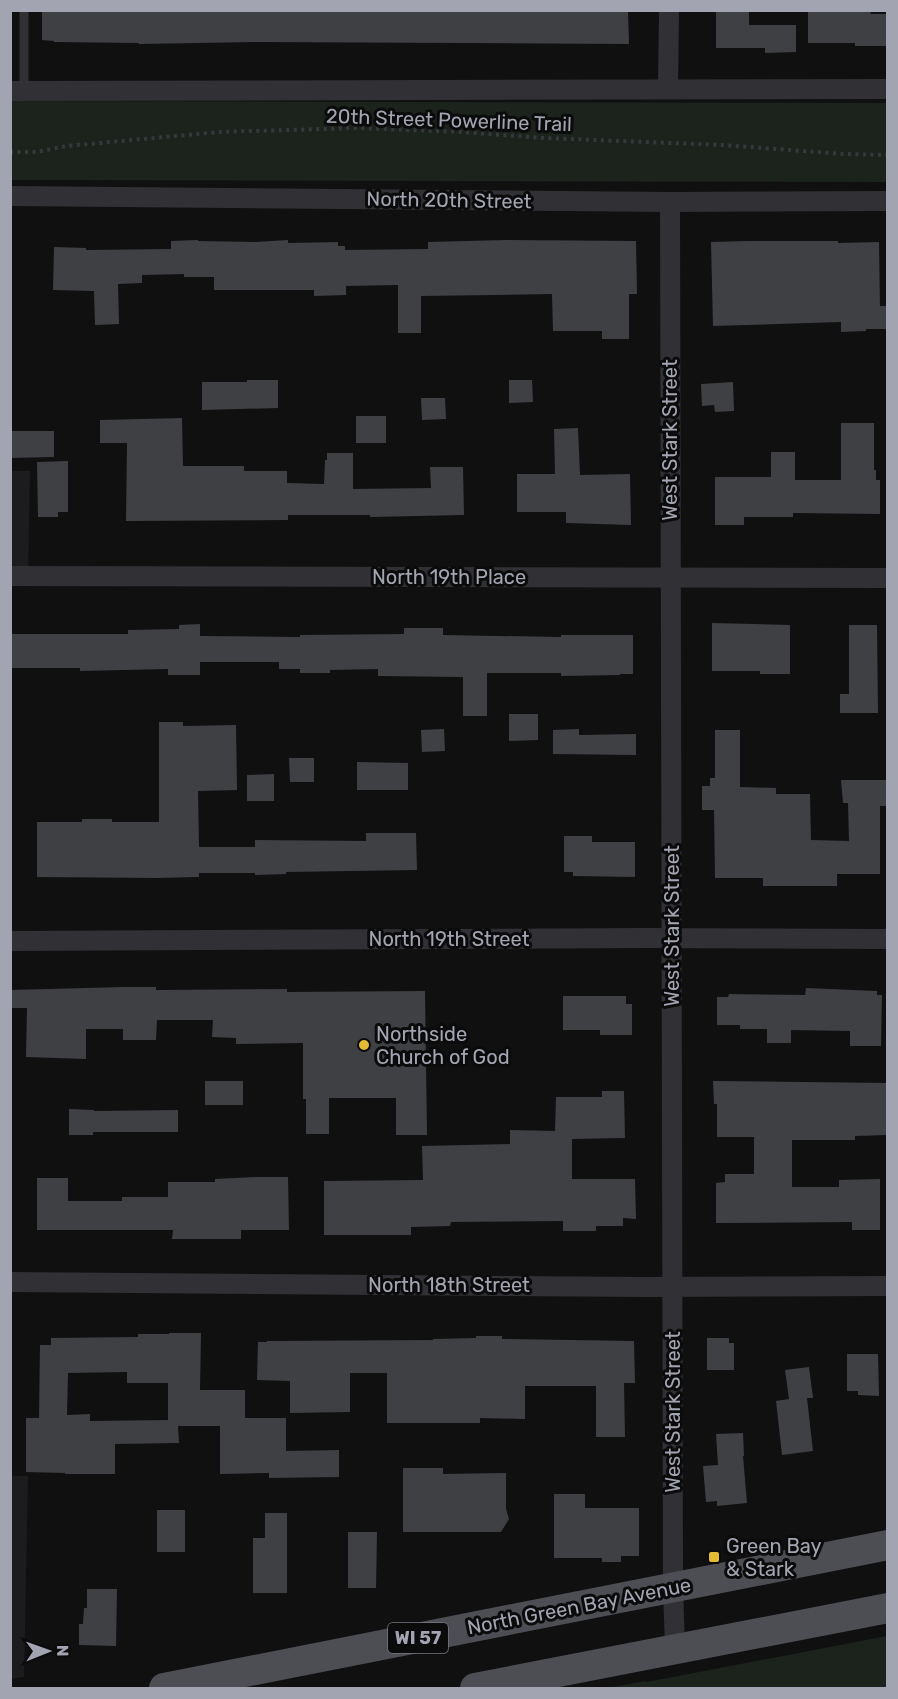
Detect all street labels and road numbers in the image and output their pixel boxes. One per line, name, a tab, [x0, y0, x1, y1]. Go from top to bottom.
street label: 20th Street Powerline Trail	[326, 104, 572, 136]
street label: North 20th Street	[366, 187, 532, 213]
street label: West Stark Street	[658, 359, 682, 521]
street label: North 19th Place	[372, 565, 526, 589]
street label: West Stark Street	[660, 845, 684, 1007]
street label: North 19th Street	[368, 927, 530, 951]
street label: North 18th Street	[368, 1273, 530, 1297]
street label: West Stark Street	[661, 1331, 685, 1493]
street label: North Green Bay Avenue	[465, 1573, 693, 1639]
road number: WI 57	[388, 1623, 448, 1653]

